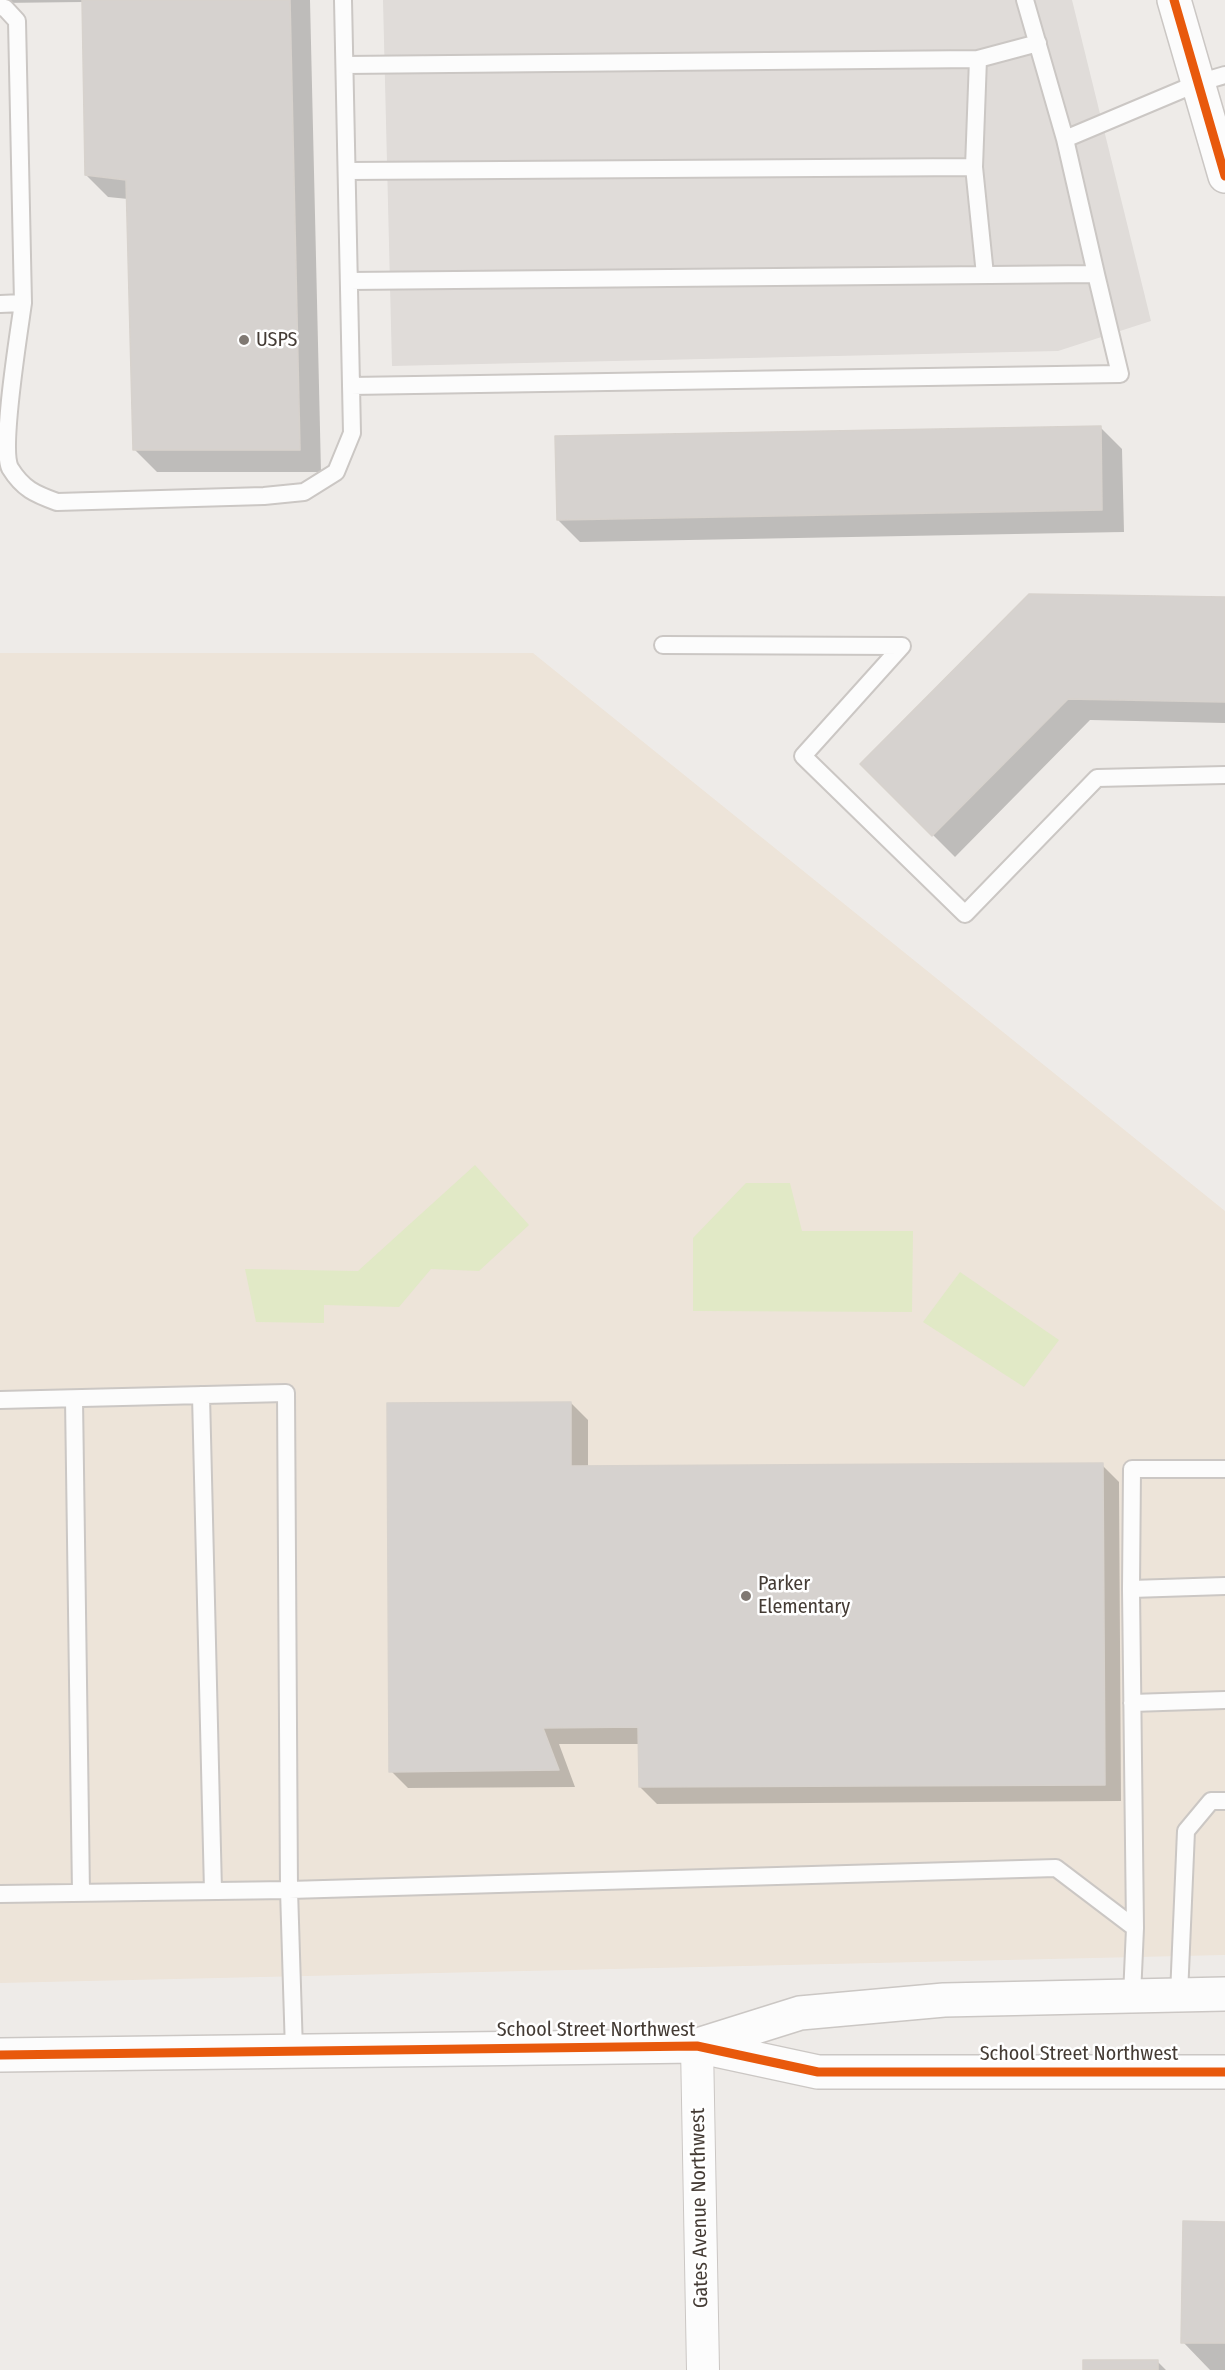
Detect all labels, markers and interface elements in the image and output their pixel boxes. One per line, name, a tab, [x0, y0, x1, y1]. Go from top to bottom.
place label: USPS	[256, 328, 298, 352]
marker: USPS	[237, 333, 251, 347]
place label: Parker Elementary	[758, 1572, 850, 1619]
marker: Parker Elementary	[739, 1589, 753, 1603]
street label: School Street Northwest	[497, 2018, 695, 2042]
street label: School Street Northwest	[980, 2042, 1178, 2066]
street label: Gates Avenue Northwest	[686, 2108, 714, 2308]

